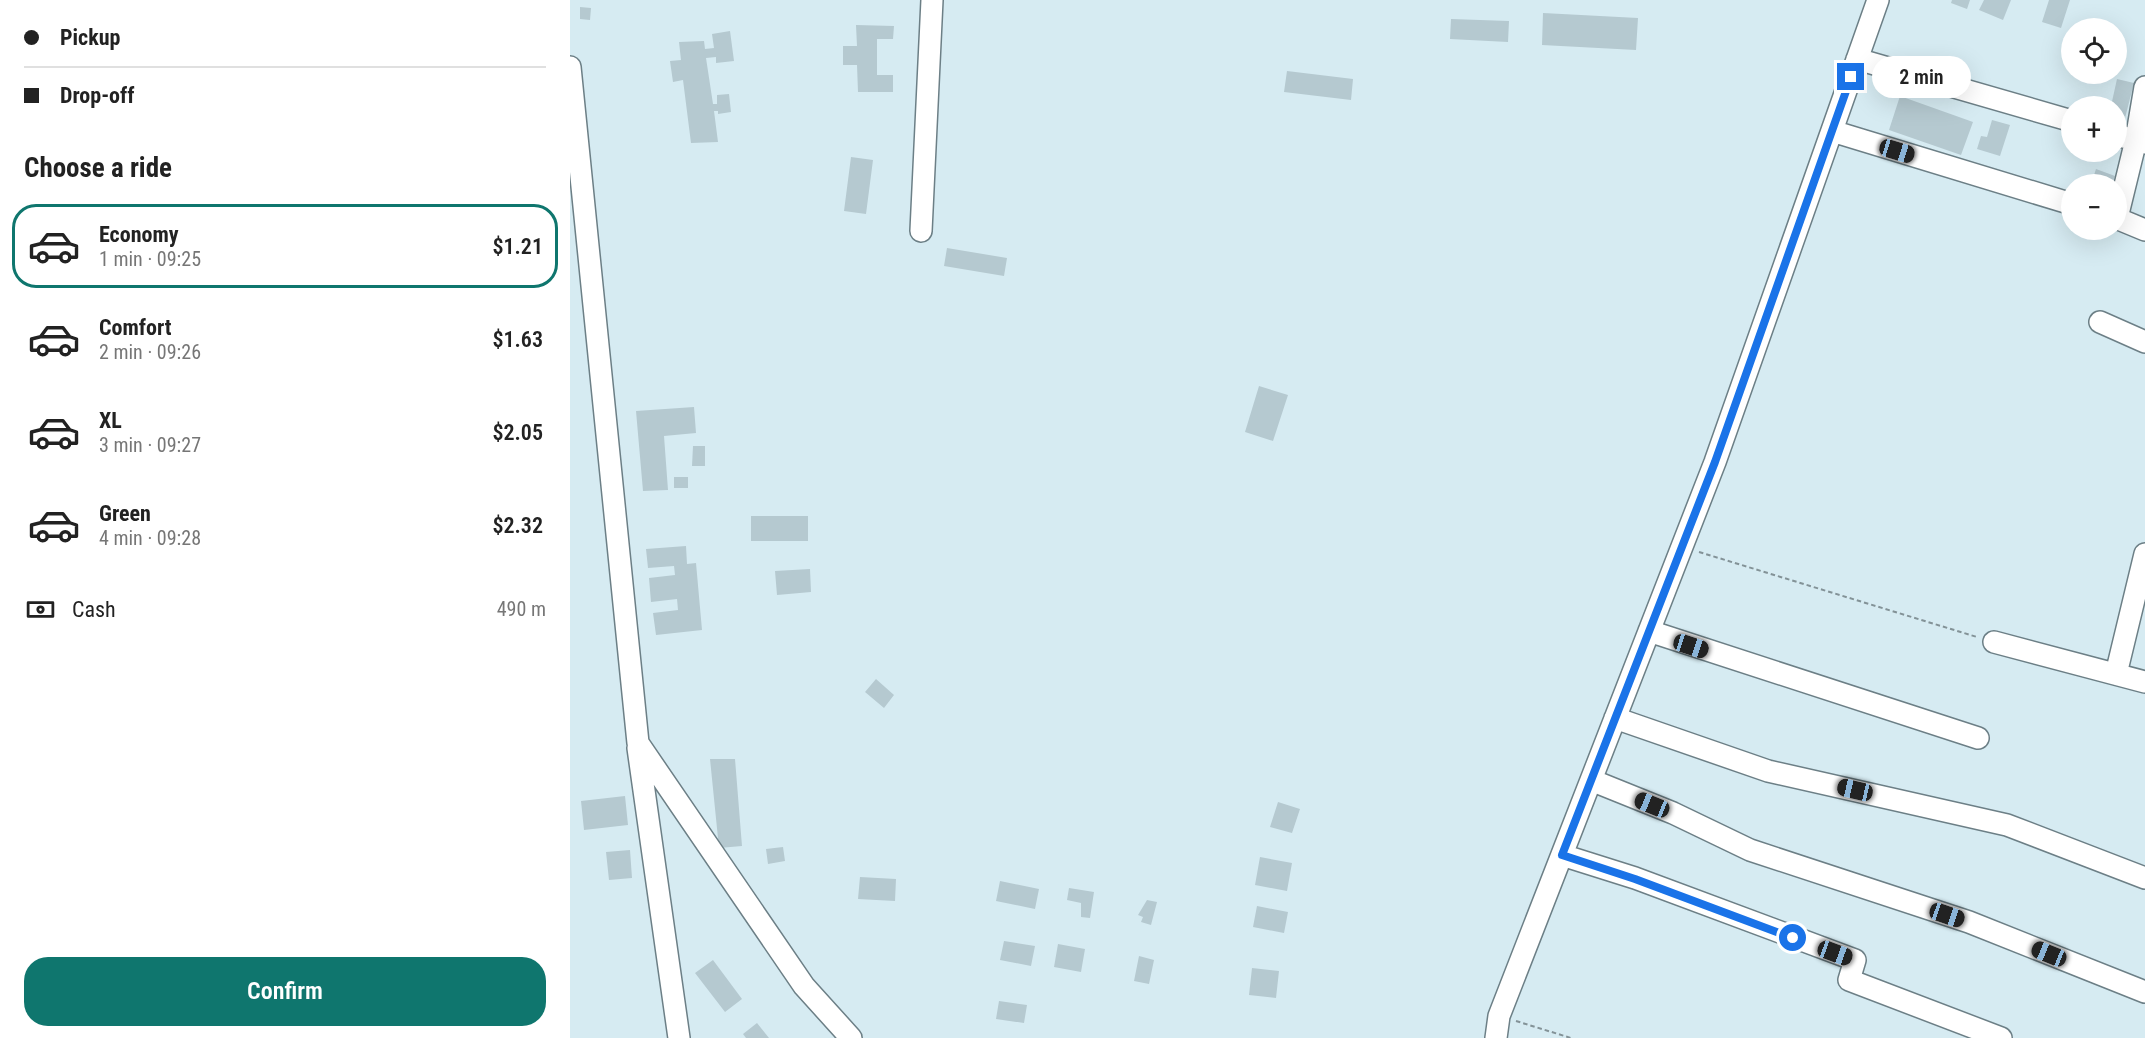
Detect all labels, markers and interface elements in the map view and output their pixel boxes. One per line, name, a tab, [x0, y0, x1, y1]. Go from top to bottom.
map controls	[2061, 18, 2127, 240]
button: locate	[2061, 18, 2127, 84]
text: Pickup	[60, 25, 120, 50]
callout: 2 min	[1872, 56, 1971, 98]
route end	[1837, 63, 1864, 90]
text: 2 min	[1899, 65, 1944, 89]
text: Drop-off	[60, 83, 134, 108]
button: +	[2061, 96, 2127, 162]
car	[1877, 137, 1917, 165]
text: Choose a ride	[24, 152, 172, 184]
button: −	[2061, 174, 2127, 240]
icon: car	[27, 219, 81, 273]
text: Economy	[99, 222, 179, 247]
text: $1.21	[492, 234, 543, 259]
text: 1 min · 09:25	[99, 247, 201, 271]
icon: car	[27, 312, 81, 366]
text: Comfort	[99, 315, 172, 340]
text: $1.63	[492, 327, 543, 352]
text: 2 min · 09:26	[99, 340, 201, 364]
icon: car	[27, 405, 81, 459]
text: XL	[99, 408, 122, 433]
text: $2.05	[492, 420, 543, 445]
text: 3 min · 09:27	[99, 433, 201, 457]
icon: car	[27, 498, 81, 552]
text: Green	[99, 501, 151, 526]
text: $2.32	[492, 513, 543, 538]
text: 4 min · 09:28	[99, 526, 201, 550]
icon: cash	[24, 593, 57, 626]
text: Cash	[72, 597, 116, 622]
text: 490 m	[497, 597, 546, 621]
car	[1671, 632, 1711, 660]
car	[1835, 777, 1875, 803]
car	[1632, 790, 1672, 820]
car	[1927, 901, 1967, 929]
route start	[1779, 924, 1806, 951]
car	[1815, 938, 1855, 968]
car	[2029, 939, 2069, 969]
button: Confirm	[24, 957, 546, 1026]

